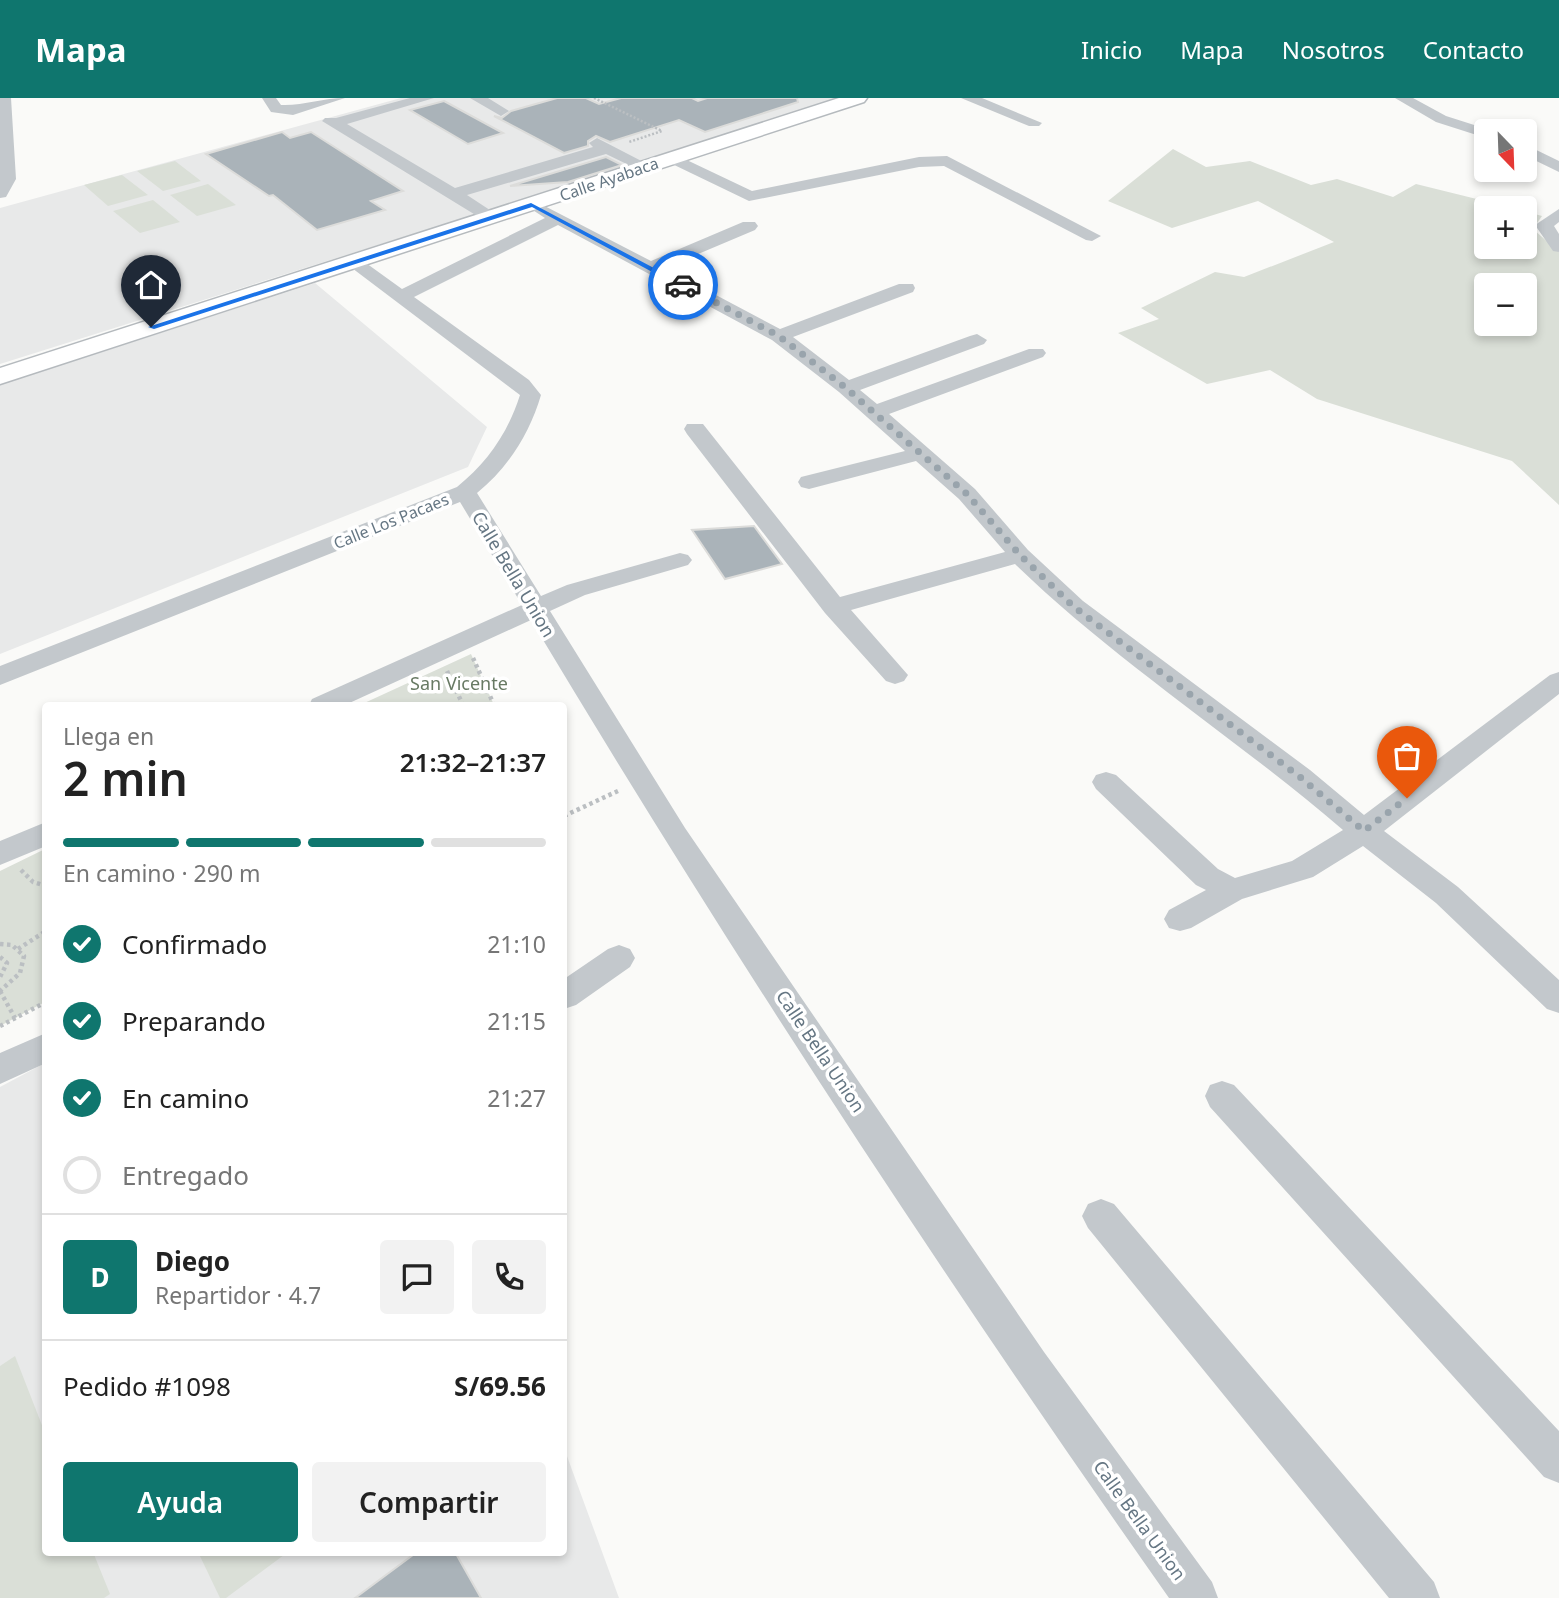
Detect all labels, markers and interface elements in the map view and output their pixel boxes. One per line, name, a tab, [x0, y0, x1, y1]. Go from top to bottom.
text: Mapa	[35, 27, 127, 72]
text: Inicio	[1081, 33, 1142, 66]
text: Mapa	[1180, 33, 1244, 66]
text: Nosotros	[1282, 33, 1385, 66]
text: Contacto	[1423, 33, 1524, 66]
north arrow	[1474, 119, 1536, 182]
map controls	[1474, 119, 1537, 336]
street label: Calle Ayabaca	[557, 152, 661, 206]
button: +	[1474, 196, 1537, 259]
courier	[648, 250, 718, 320]
pin	[121, 255, 181, 327]
icon: home	[132, 266, 170, 304]
icon: car	[664, 266, 702, 304]
button: −	[1474, 273, 1537, 336]
street label: Calle Los Pacaes	[330, 488, 452, 554]
street label: Calle Bella Union	[467, 507, 561, 641]
park label: San Vicente	[410, 671, 508, 695]
text: Llega en	[63, 720, 154, 752]
pin	[1377, 726, 1437, 798]
icon: bag	[1388, 737, 1426, 775]
text: 21:32–21:37	[400, 744, 546, 780]
text: 2 min	[63, 747, 188, 809]
text: En camino · 290 m	[63, 857, 261, 889]
icon: check	[63, 925, 101, 963]
text: Confirmado	[122, 926, 267, 962]
text: 21:10	[487, 928, 546, 960]
street label: Calle Bella Union	[771, 985, 871, 1117]
icon: check	[63, 1002, 101, 1040]
text: Preparando	[122, 1003, 266, 1039]
text: 21:15	[487, 1005, 546, 1037]
icon: check	[63, 1079, 101, 1117]
text: En camino	[122, 1080, 249, 1116]
text: 21:27	[487, 1082, 546, 1114]
text: Entregado	[122, 1157, 249, 1193]
button: chat	[380, 1240, 454, 1314]
button: phone	[472, 1240, 546, 1314]
text: Diego	[155, 1243, 230, 1279]
text: D	[90, 1259, 110, 1295]
text: Repartidor · 4.7	[155, 1279, 321, 1311]
text: Pedido #1098	[63, 1368, 231, 1404]
text: S/69.56	[454, 1368, 546, 1404]
street label: Calle Bella Union	[1088, 1455, 1192, 1585]
button: Ayuda	[63, 1462, 298, 1542]
button: Compartir	[312, 1462, 546, 1542]

